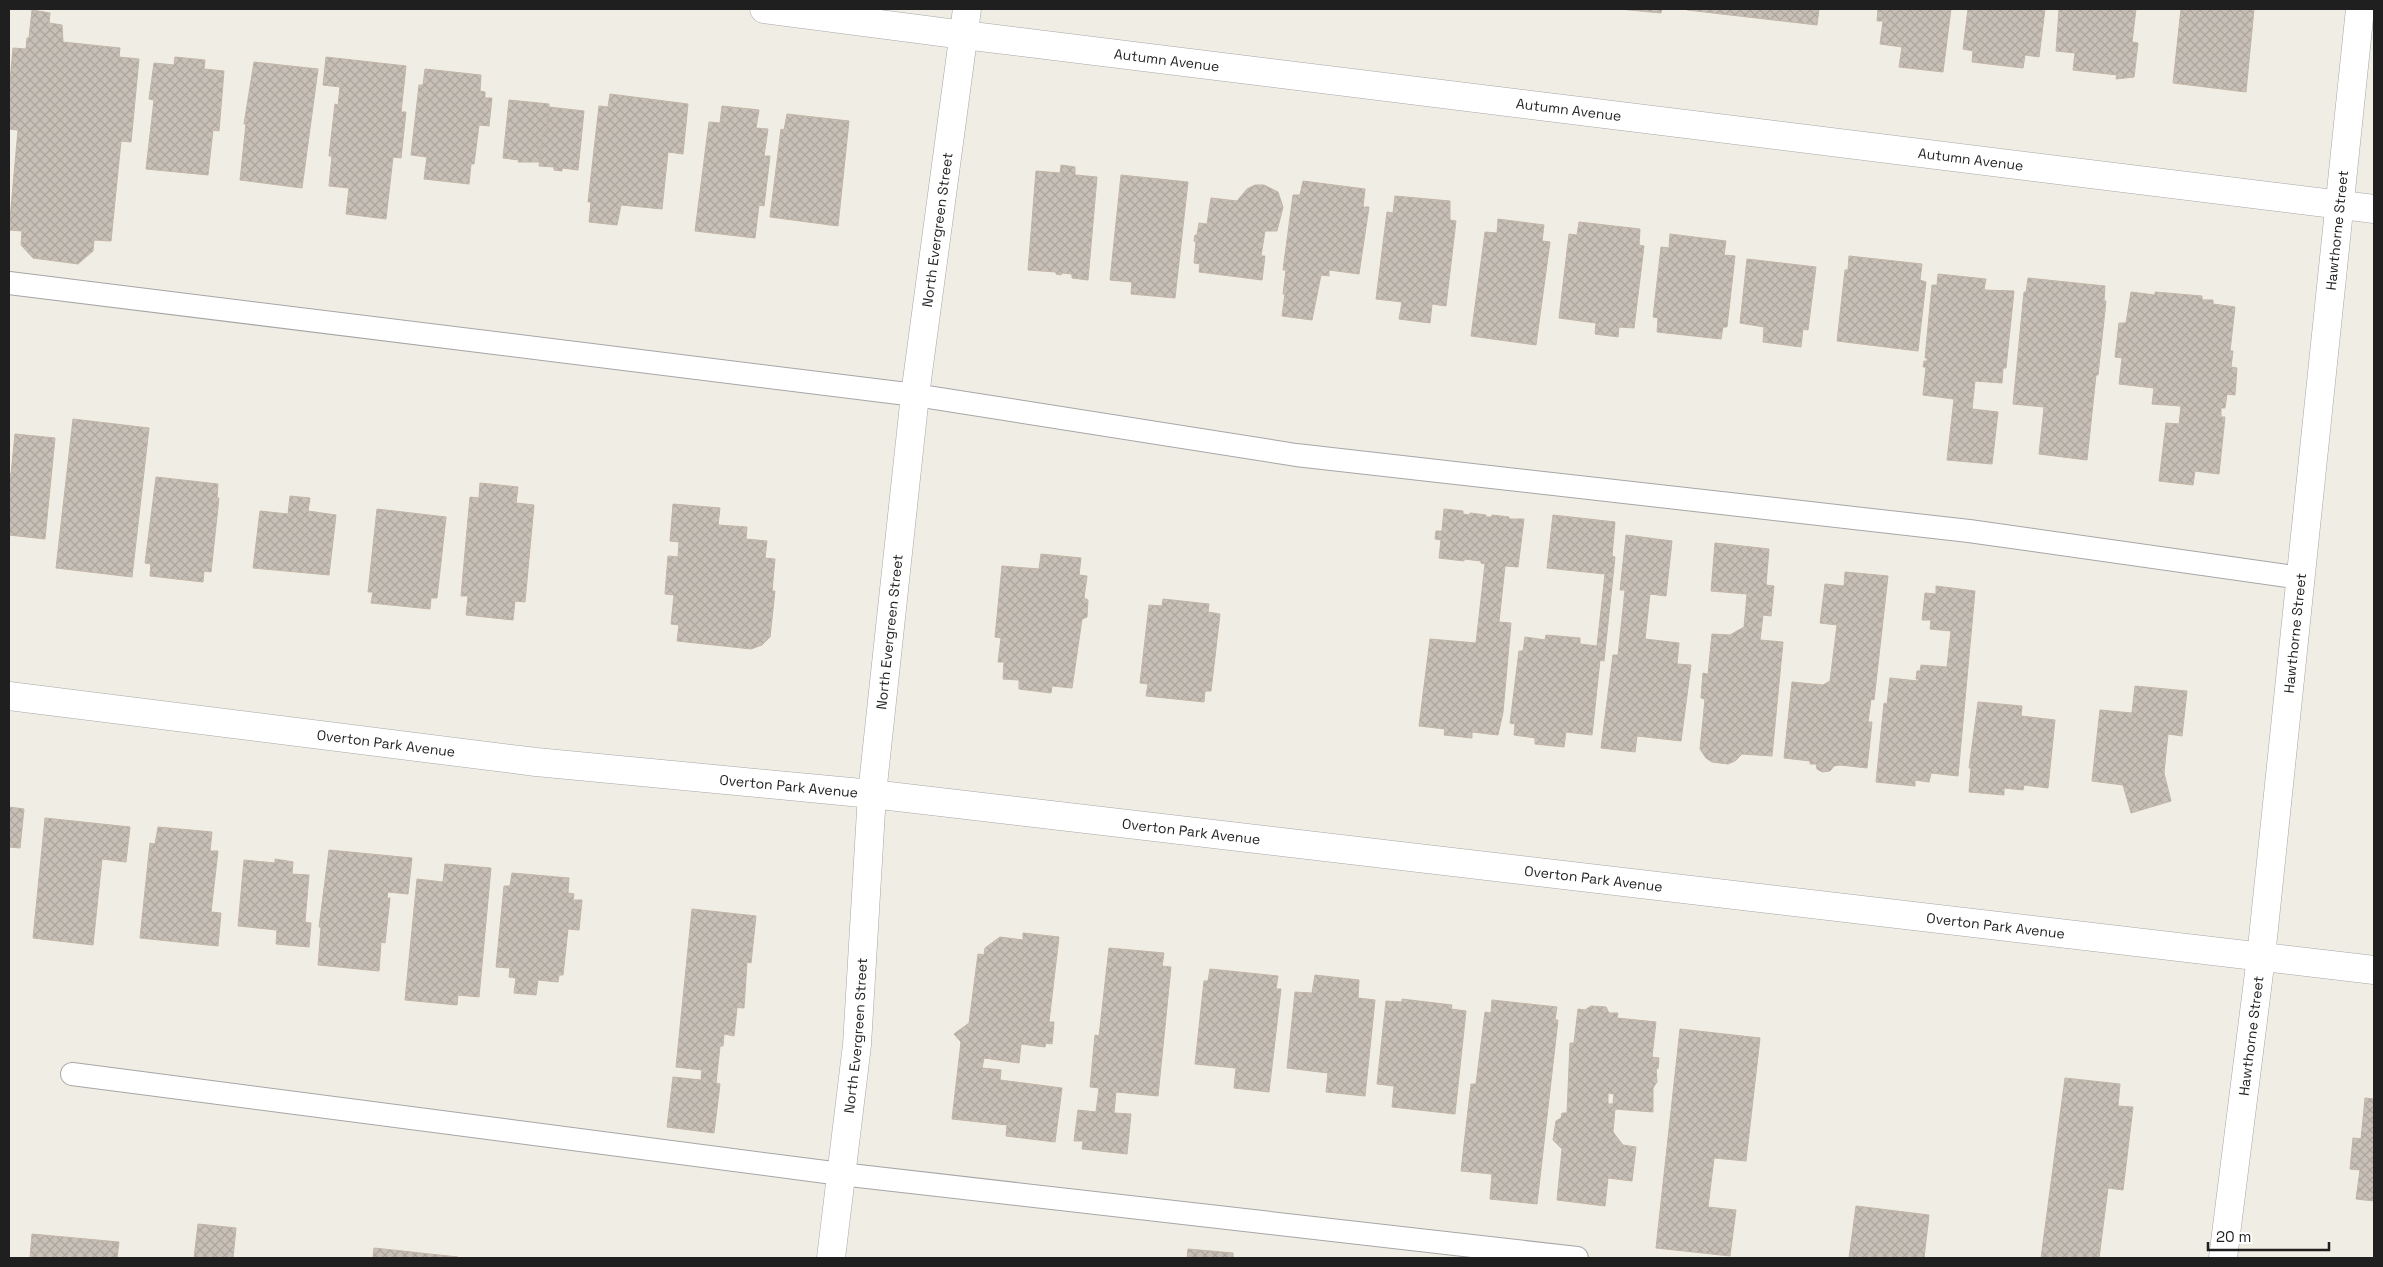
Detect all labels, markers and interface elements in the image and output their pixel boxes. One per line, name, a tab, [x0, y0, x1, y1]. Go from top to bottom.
street label: Autumn Avenue	[1113, 45, 1220, 75]
street label: Autumn Avenue	[1515, 94, 1622, 125]
street label: Autumn Avenue	[1917, 144, 2024, 175]
street label: North Evergreen Street	[918, 151, 957, 308]
street label: Hawthorne Street	[2322, 169, 2352, 291]
street label: North Evergreen Street	[872, 553, 907, 710]
street label: Hawthorne Street	[2280, 572, 2310, 694]
street label: Overton Park Avenue	[316, 726, 456, 761]
street label: Overton Park Avenue	[719, 771, 859, 802]
street label: Overton Park Avenue	[1121, 814, 1261, 848]
street label: Overton Park Avenue	[1523, 861, 1664, 896]
street label: Overton Park Avenue	[1925, 909, 2066, 943]
street label: North Evergreen Street	[840, 957, 871, 1114]
street label: Hawthorne Street	[2235, 975, 2268, 1097]
scale bar	[2208, 1220, 2329, 1252]
text: 20 m	[2216, 1227, 2251, 1246]

